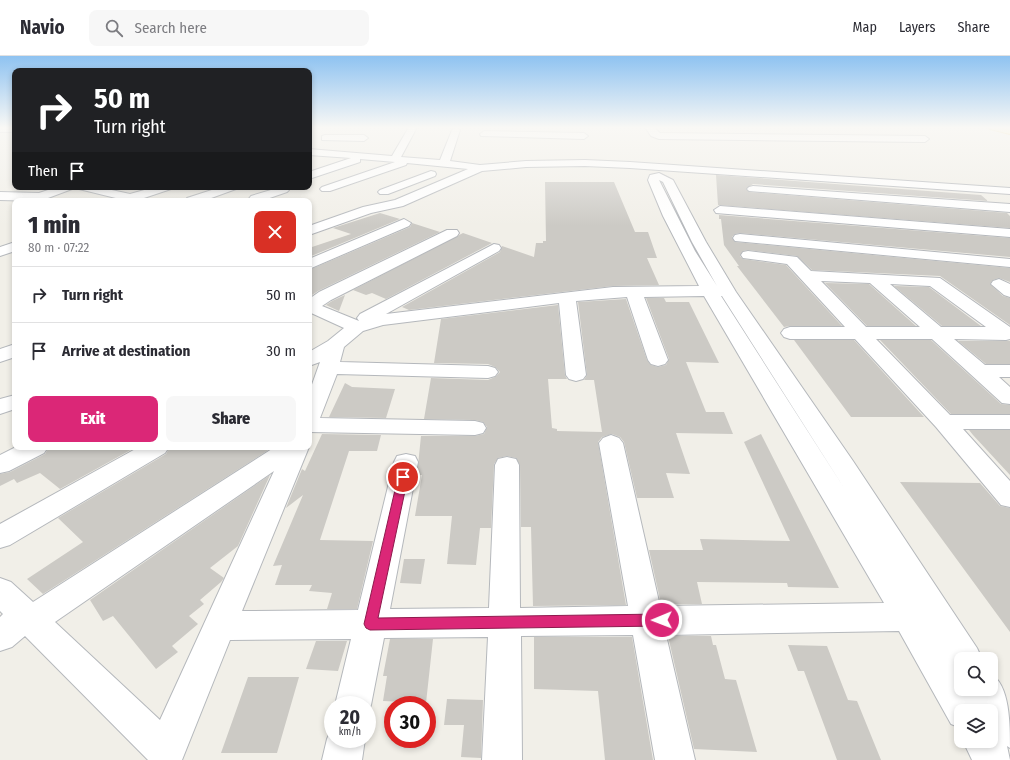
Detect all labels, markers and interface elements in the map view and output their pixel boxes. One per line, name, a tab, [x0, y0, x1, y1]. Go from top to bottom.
search box	[89, 10, 369, 46]
text: Navio	[20, 16, 65, 39]
icon: search	[103, 17, 125, 39]
text: Search here	[135, 19, 207, 37]
text: Map	[853, 19, 877, 36]
text: Layers	[899, 19, 935, 36]
text: Share	[957, 19, 990, 36]
text: 50 m	[94, 82, 150, 115]
icon: right	[28, 84, 80, 136]
text: Turn right	[94, 116, 166, 138]
icon: arrive	[66, 160, 88, 182]
text: Then	[28, 162, 58, 180]
text: 1 min	[28, 211, 80, 239]
button: close	[254, 211, 296, 253]
text: 80 m · 07:22	[28, 240, 89, 255]
icon: right	[28, 284, 50, 306]
text: Turn right	[62, 286, 123, 304]
text: 50 m	[266, 286, 296, 304]
icon: arrive	[28, 340, 50, 362]
text: Arrive at destination	[62, 342, 190, 360]
text: 30 m	[266, 342, 296, 360]
button: Exit	[28, 396, 158, 442]
button: Share	[166, 396, 296, 442]
pin	[386, 460, 420, 494]
icon: arrive	[392, 466, 414, 488]
position arrow	[641, 599, 683, 641]
map controls	[954, 652, 998, 748]
button: search	[954, 652, 998, 696]
speed limit sign: 30	[384, 696, 436, 748]
button: layers	[954, 704, 998, 748]
text: 20	[340, 705, 360, 729]
text: km/h	[339, 726, 361, 738]

